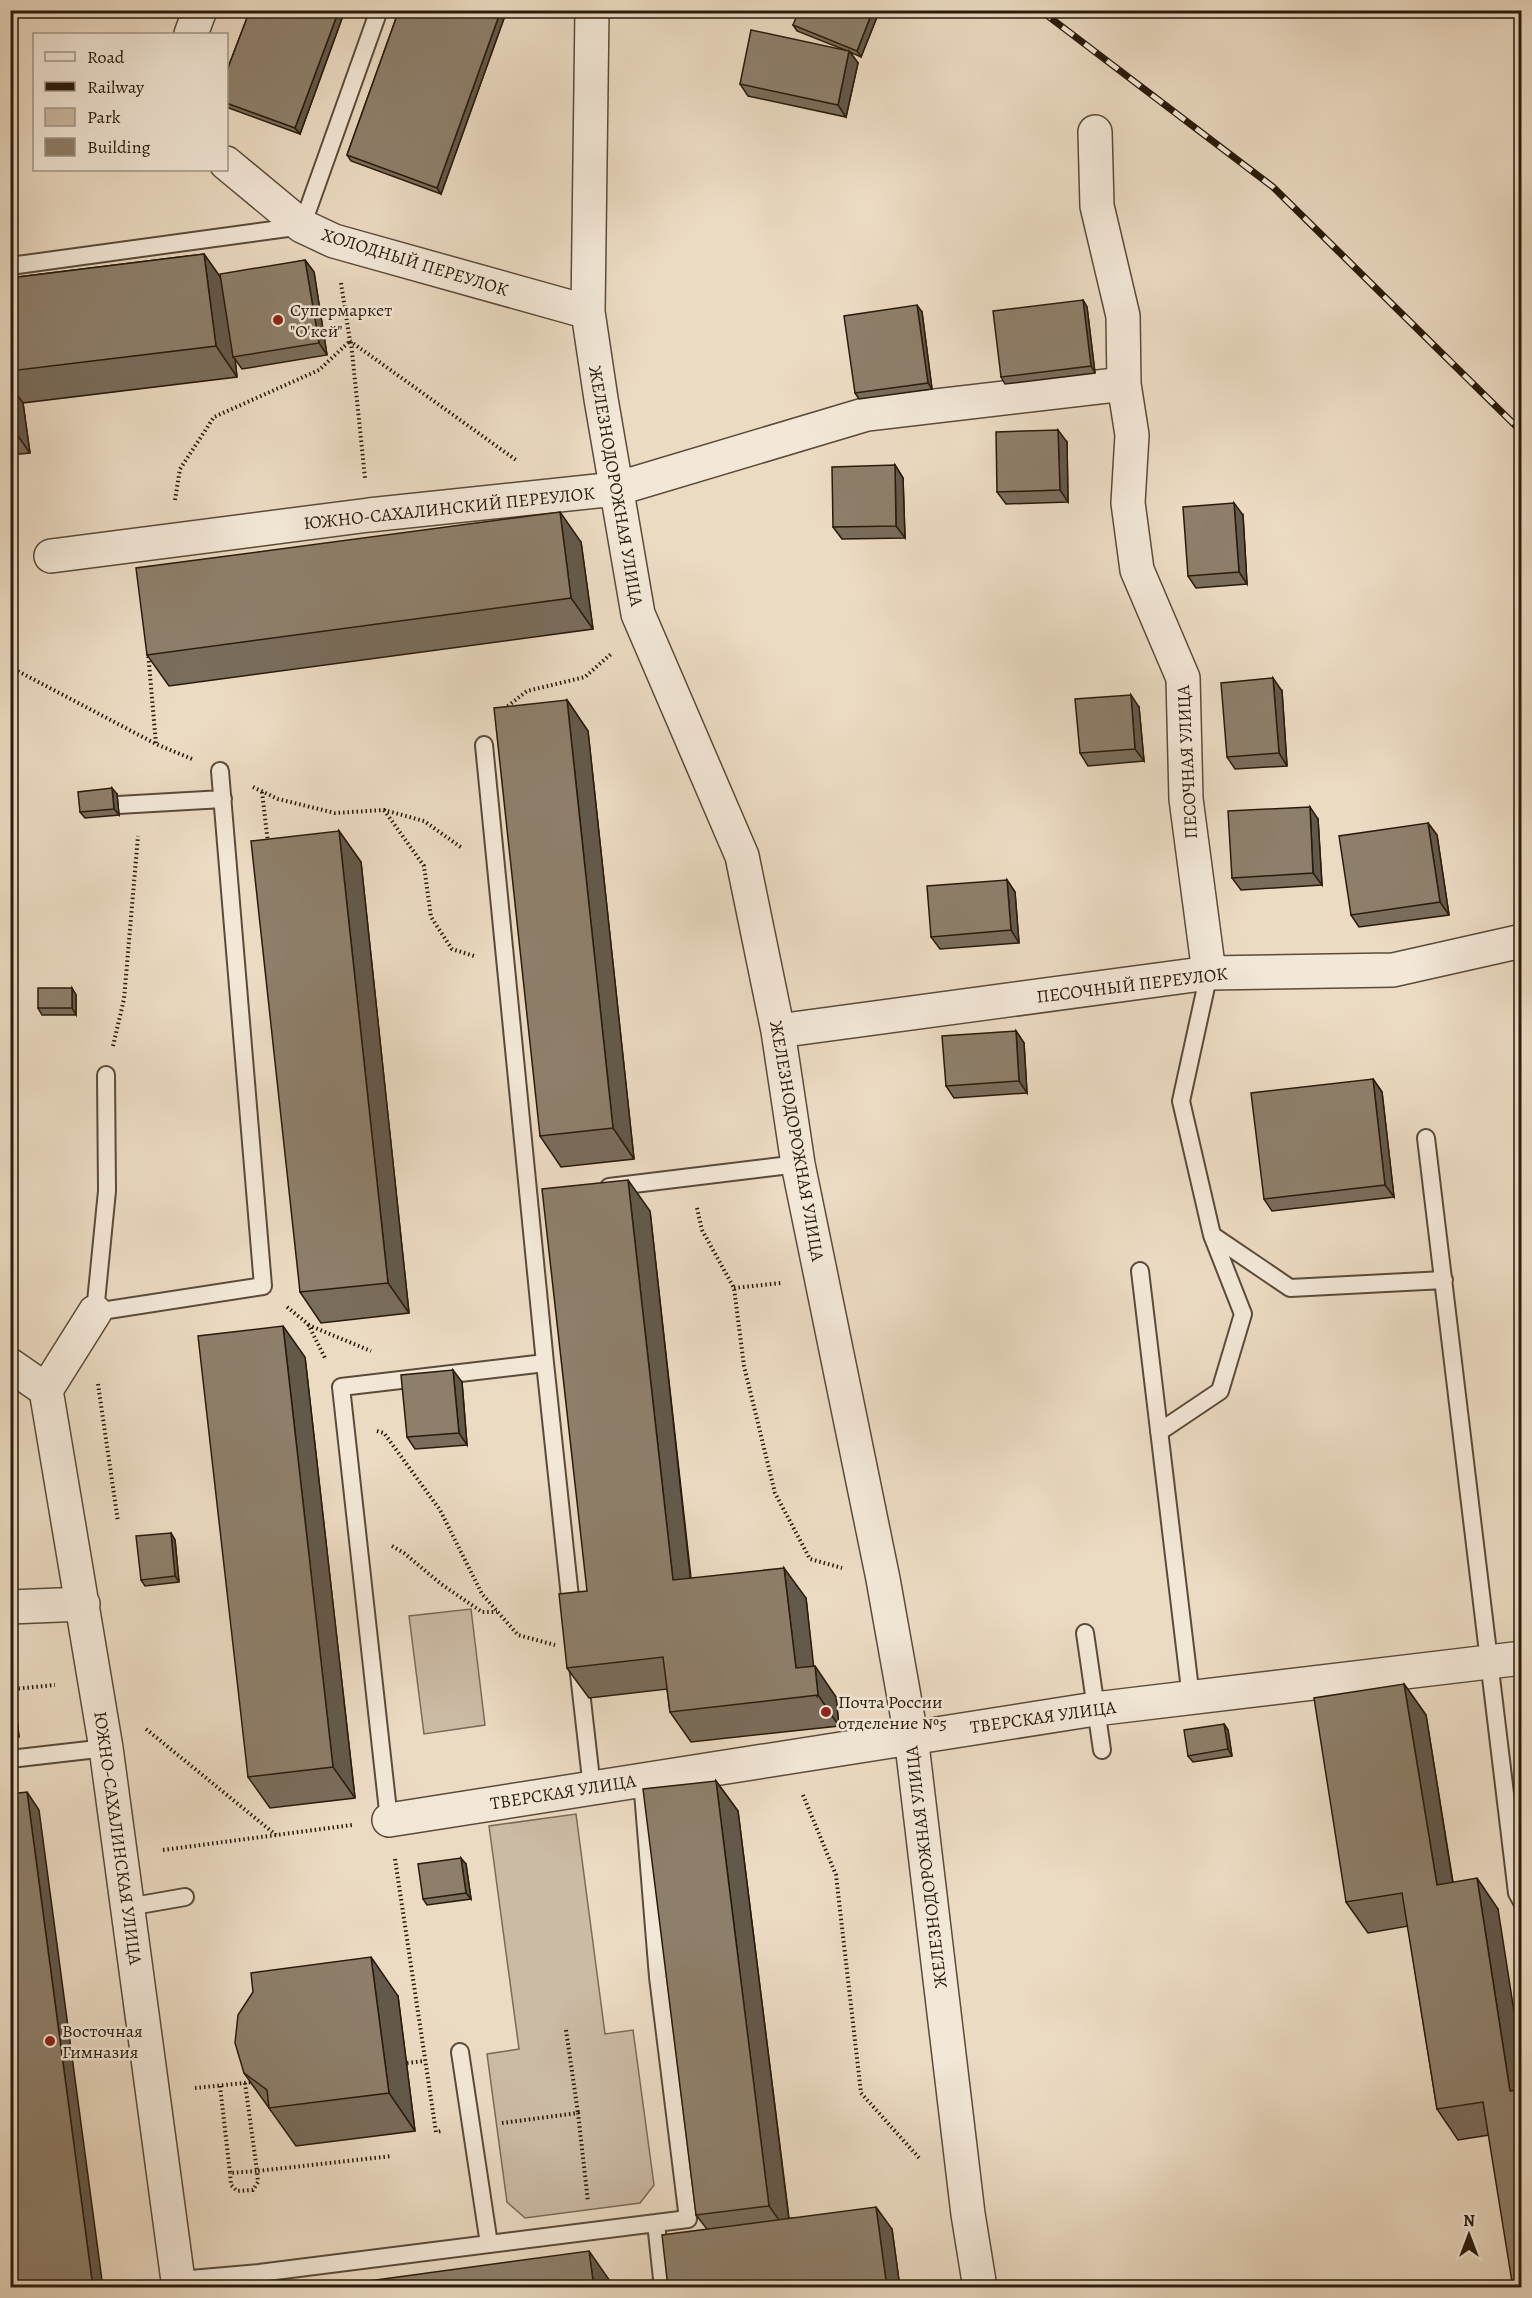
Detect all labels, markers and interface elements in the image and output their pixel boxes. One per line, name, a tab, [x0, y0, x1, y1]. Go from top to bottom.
legend	[33, 33, 228, 171]
text: Road	[87, 45, 125, 69]
text: Railway	[87, 75, 145, 99]
text: Park	[87, 105, 121, 129]
text: Building	[87, 135, 151, 159]
street label: ХОЛОДНЫЙ ПЕРЕУЛОК	[319, 222, 512, 302]
place label: Супермаркет "О'кей"	[290, 298, 392, 343]
marker: Супермаркет "О'кей"	[271, 313, 285, 327]
street label: ЖЕЛЕЗНОДОРОЖНАЯ УЛИЦА	[583, 364, 649, 609]
street label: ЮЖНО-САХАЛИНСКИЙ ПЕРЕУЛОК	[302, 481, 596, 535]
street label: ПЕСОЧНАЯ УЛИЦА	[1171, 684, 1203, 840]
street label: ПЕСОЧНЫЙ ПЕРЕУЛОК	[1035, 961, 1230, 1009]
street label: ЖЕЛЕЗНОДОРОЖНАЯ УЛИЦА	[764, 1019, 830, 1264]
place label: Почта России отделение №5	[838, 1690, 947, 1735]
street label: ТВЕРСКАЯ УЛИЦА	[969, 1695, 1118, 1739]
marker: Почта России отделение №5	[819, 1705, 833, 1719]
street label: ЮЖНО-САХАЛИНСКАЯ УЛИЦА	[88, 1710, 148, 1967]
street label: ЖЕЛЕЗНОДОРОЖНАЯ УЛИЦА	[899, 1744, 953, 1989]
street label: ТВЕРСКАЯ УЛИЦА	[489, 1769, 638, 1815]
place label: Восточная Гимназия	[62, 2019, 143, 2064]
marker: Восточная Гимназия	[43, 2034, 57, 2048]
north arrow	[1439, 2205, 1499, 2265]
text: N	[1463, 2210, 1475, 2232]

